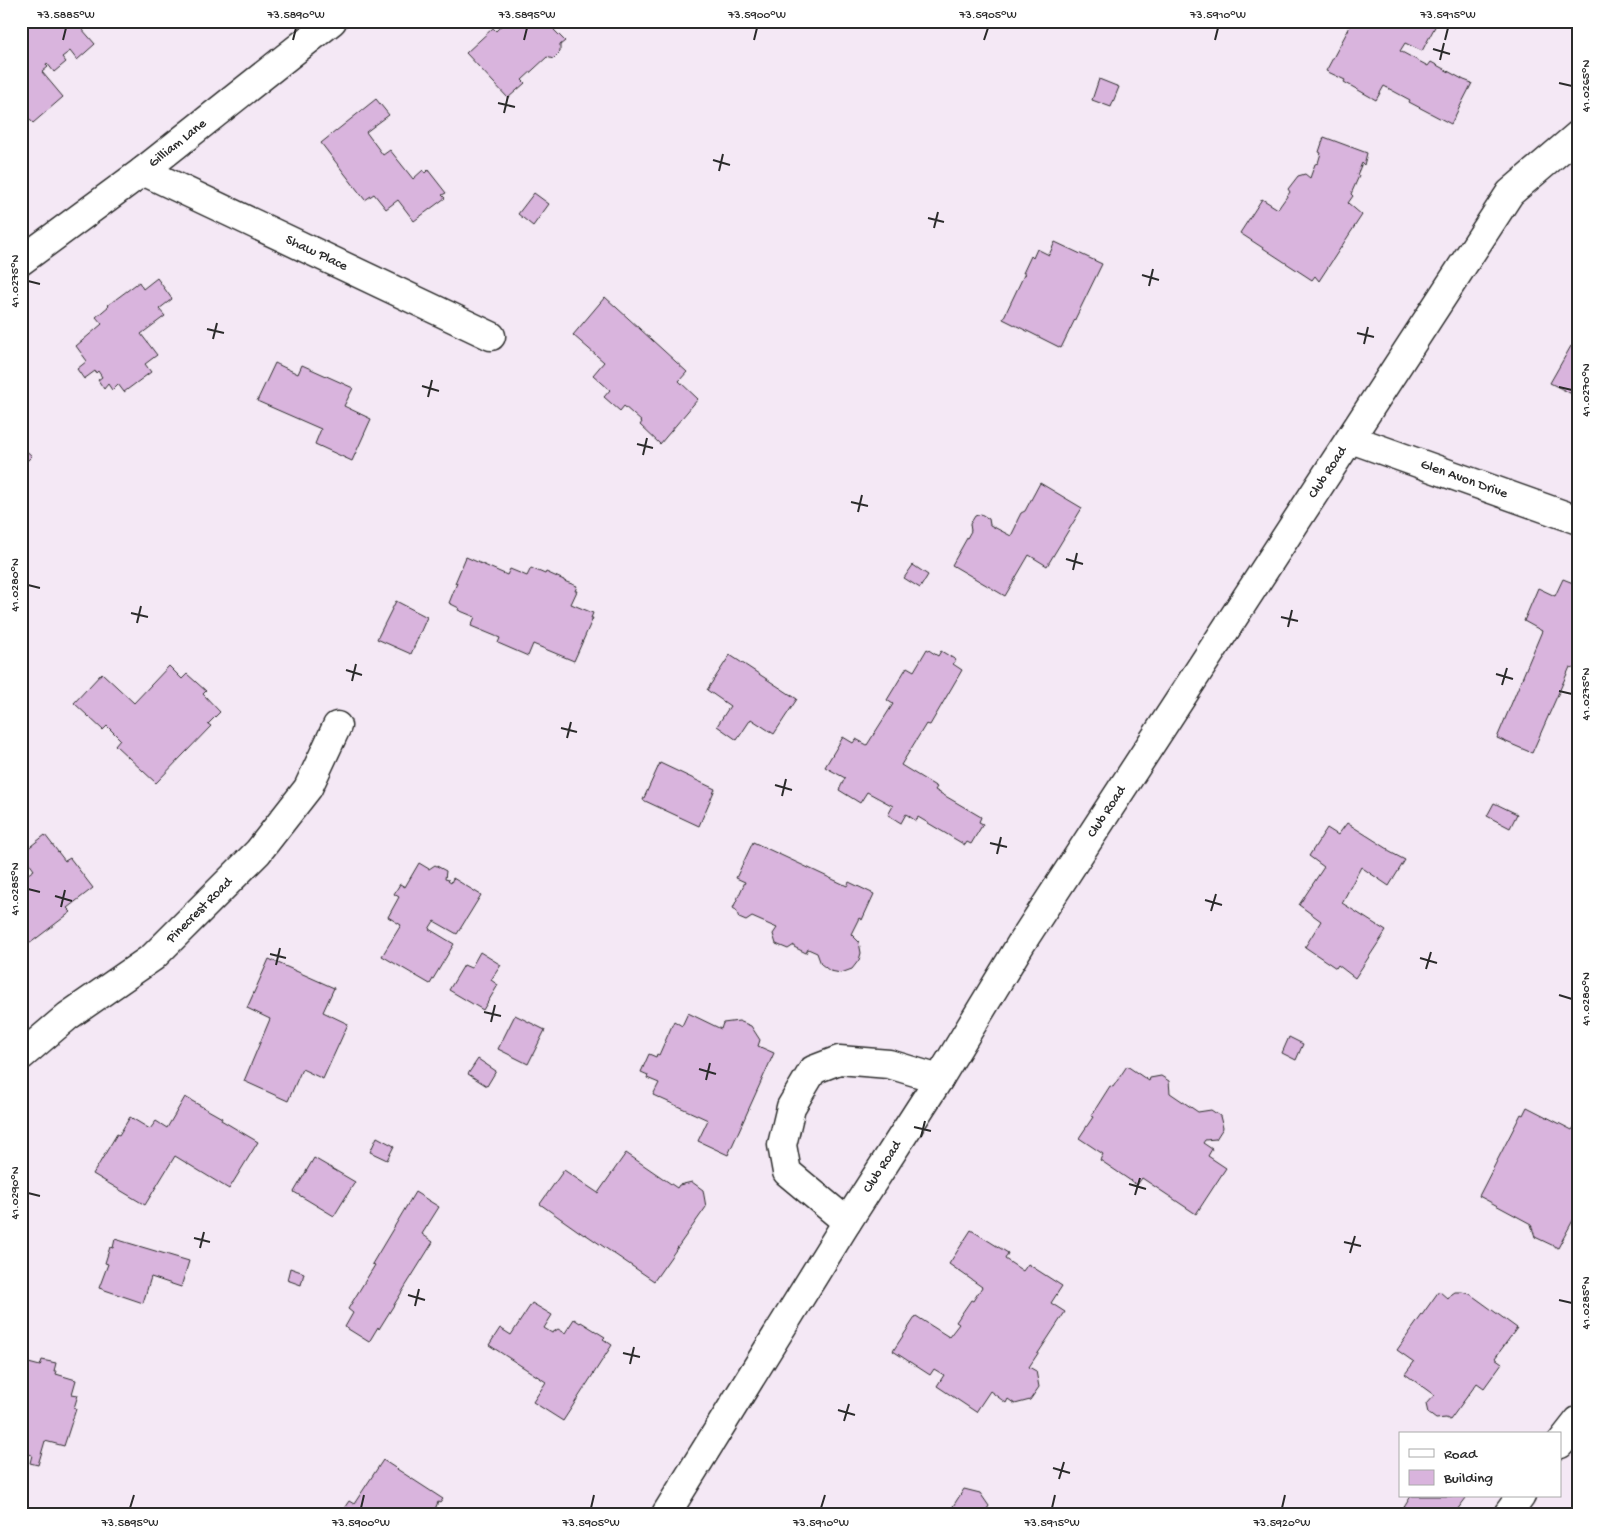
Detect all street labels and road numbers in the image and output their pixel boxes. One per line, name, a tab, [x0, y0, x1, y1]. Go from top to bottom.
street label: Gilliam Lane	[145, 115, 211, 172]
street label: Shaw Place	[283, 231, 351, 276]
street label: Club Road	[1305, 442, 1352, 502]
street label: Glen Avon Drive	[1418, 456, 1511, 503]
street label: Club Road	[1084, 781, 1131, 841]
street label: Pinecrest Road	[162, 873, 237, 948]
street label: Club Road	[859, 1136, 906, 1196]

